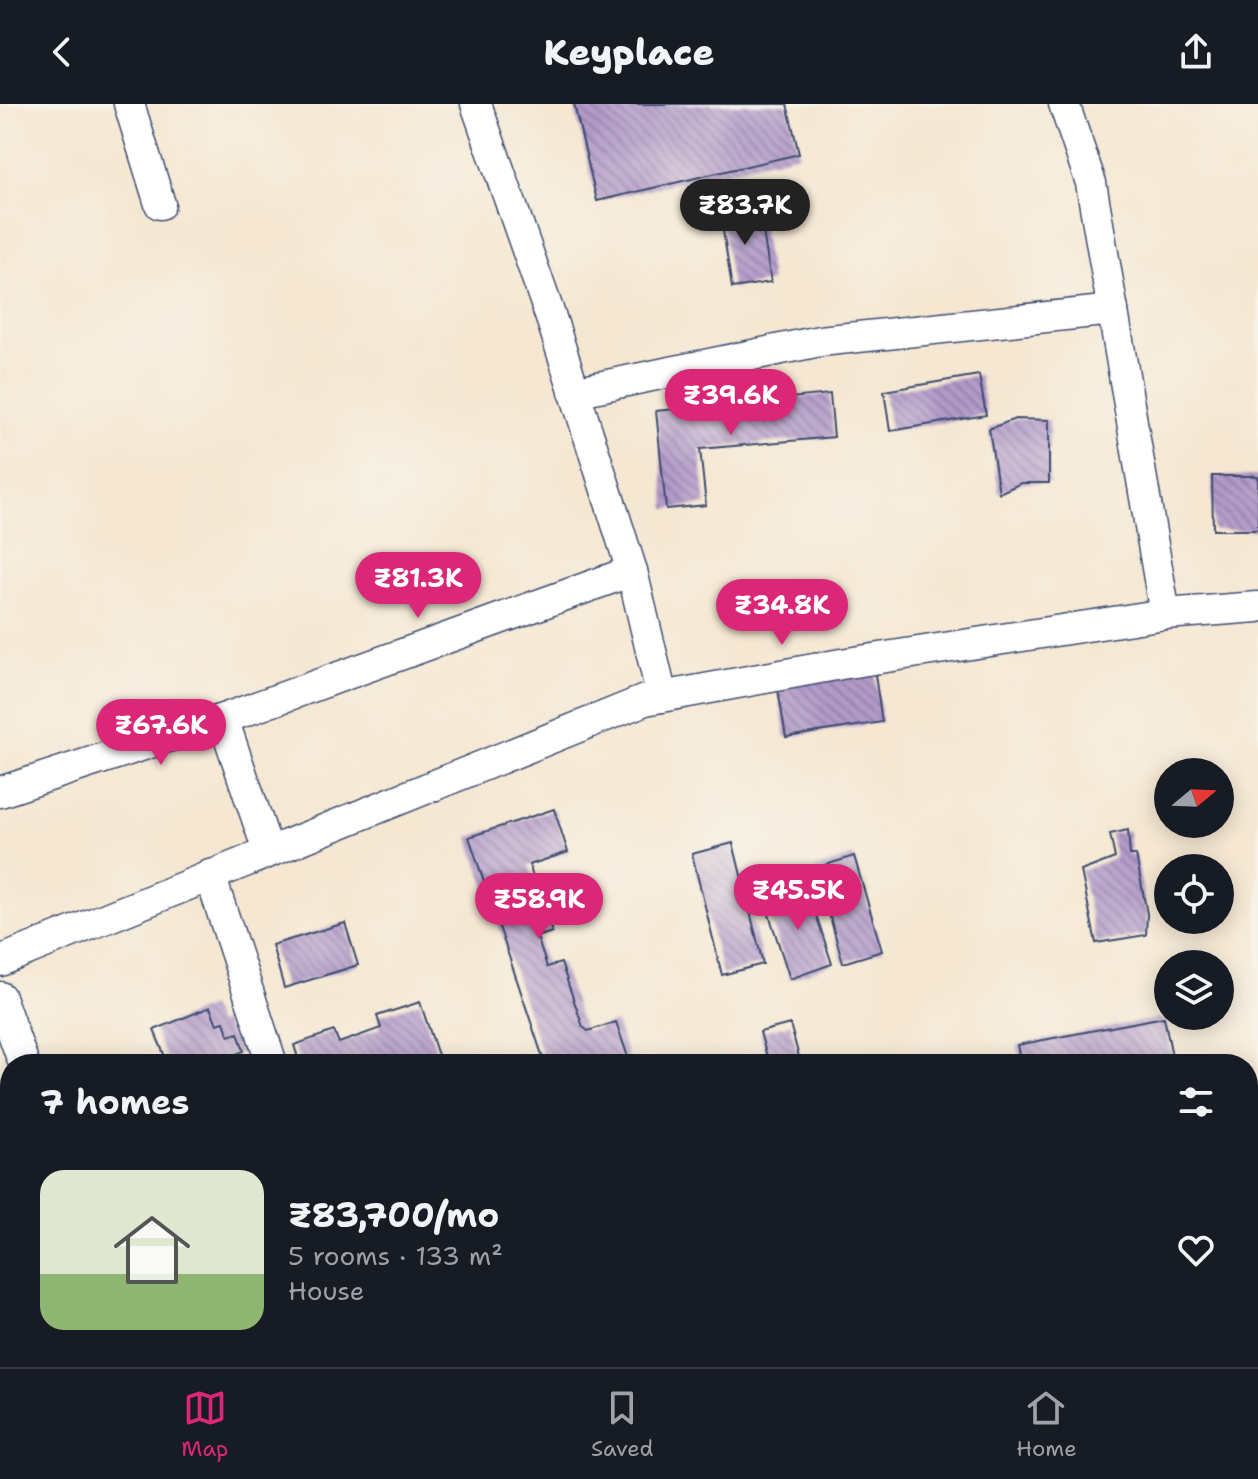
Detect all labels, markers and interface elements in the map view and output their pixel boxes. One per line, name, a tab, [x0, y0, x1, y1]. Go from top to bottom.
text: Keyplace	[543, 28, 715, 77]
icon: back	[40, 30, 84, 74]
icon: share	[1174, 30, 1218, 74]
pin: ₹83.7K	[680, 179, 810, 247]
text: ₹83.7K	[698, 187, 792, 222]
pin: ₹39.6K	[666, 369, 796, 437]
text: ₹39.6K	[683, 377, 779, 412]
pin: ₹81.3K	[353, 552, 483, 620]
text: ₹81.3K	[373, 560, 463, 595]
pin: ₹34.8K	[717, 579, 847, 647]
text: ₹34.8K	[734, 587, 830, 622]
pin: ₹67.6K	[96, 699, 226, 767]
text: ₹67.6K	[114, 707, 208, 742]
north arrow	[1154, 758, 1234, 838]
map controls	[1154, 758, 1234, 1030]
button: locate	[1154, 854, 1234, 934]
pin: ₹45.5K	[733, 864, 863, 932]
text: ₹45.5K	[752, 872, 844, 907]
pin: ₹58.9K	[474, 873, 604, 941]
text: ₹58.9K	[493, 881, 585, 916]
button: layers	[1154, 950, 1234, 1030]
text: 7 homes	[40, 1079, 189, 1125]
icon: filters	[1174, 1080, 1218, 1124]
text: ₹83,700/mo	[288, 1192, 499, 1238]
icon: home	[104, 1202, 200, 1298]
icon: heart	[1174, 1228, 1218, 1272]
text: 5 rooms · 133 m²	[288, 1238, 503, 1273]
text: House	[288, 1273, 364, 1308]
tab: Map	[181, 1386, 228, 1463]
tab: Saved	[591, 1386, 654, 1463]
tab: Home	[1016, 1386, 1077, 1463]

